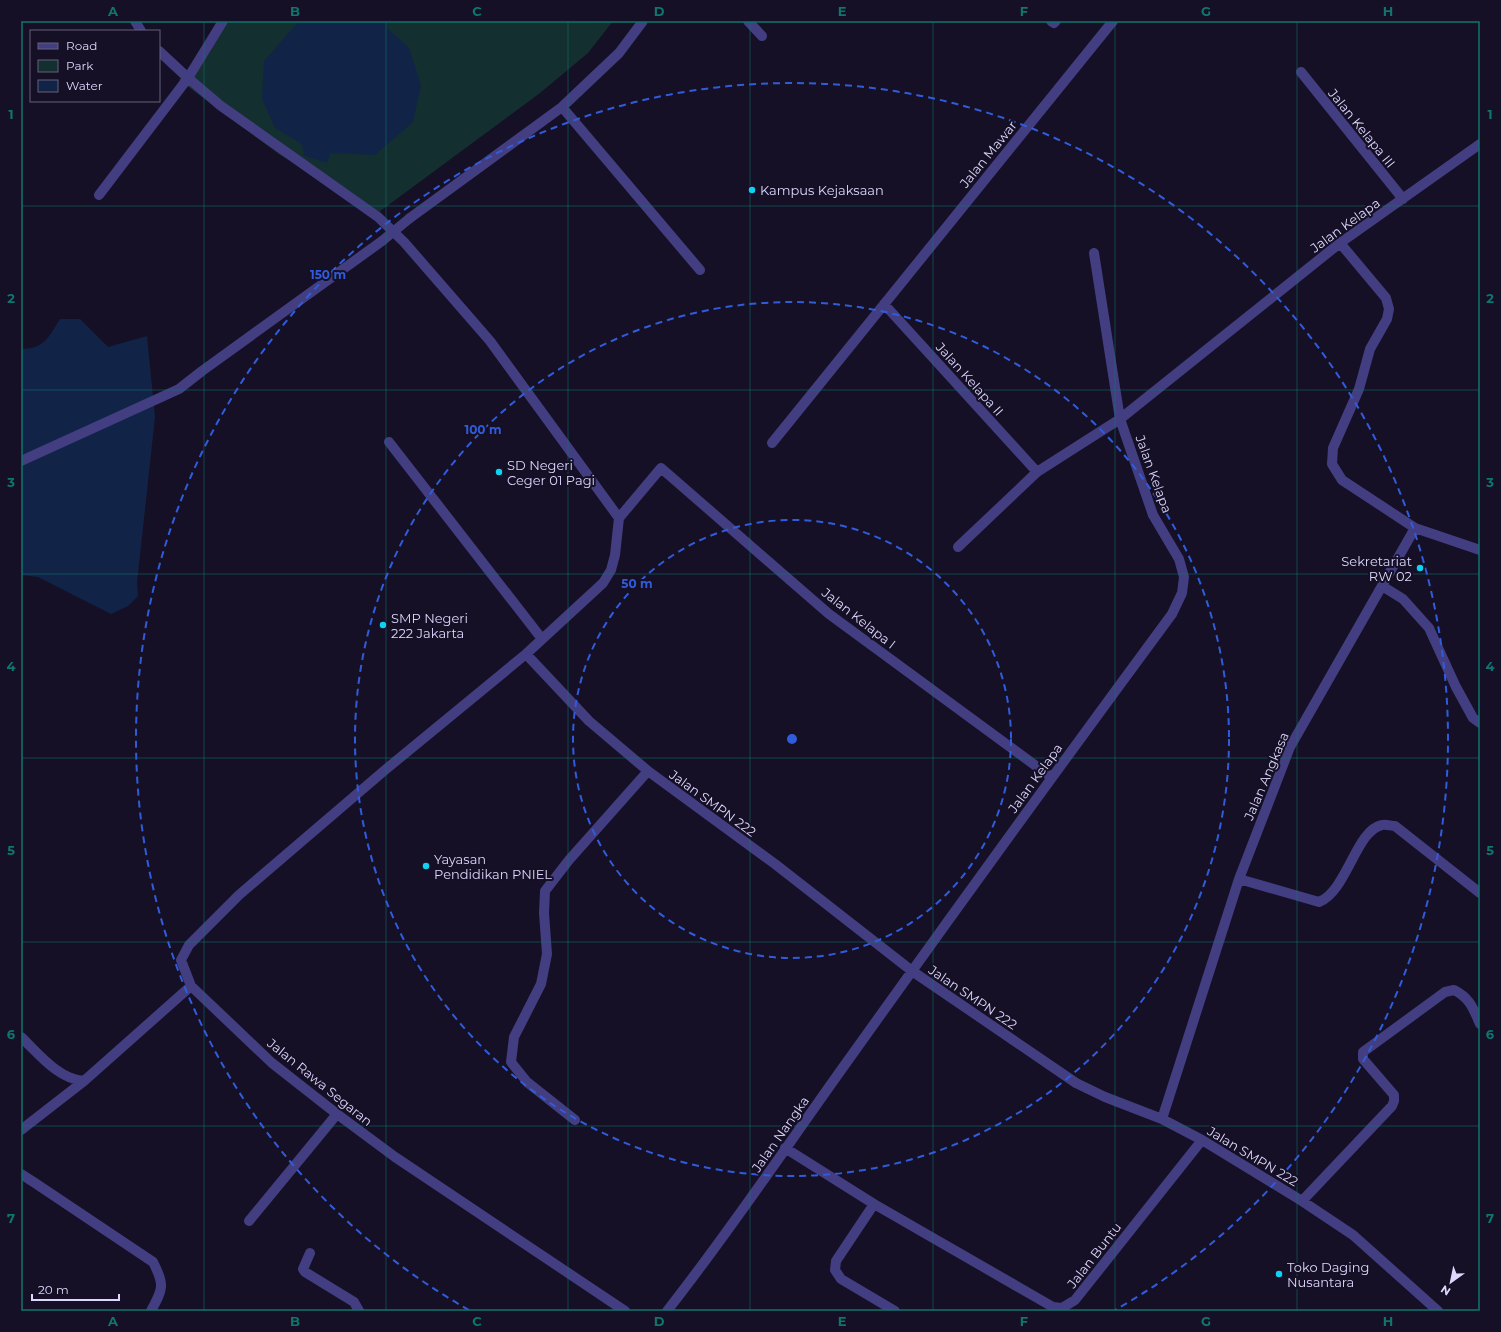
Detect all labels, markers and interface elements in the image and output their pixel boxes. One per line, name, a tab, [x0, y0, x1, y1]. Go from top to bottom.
text: A	[107, 3, 119, 19]
text: B	[290, 3, 300, 19]
text: C	[472, 3, 482, 19]
text: D	[654, 3, 665, 19]
text: E	[838, 3, 847, 19]
text: F	[1020, 3, 1028, 19]
text: G	[1201, 3, 1211, 19]
text: H	[1383, 3, 1393, 19]
legend	[30, 30, 160, 102]
text: Road	[66, 38, 97, 53]
text: Park	[66, 58, 94, 73]
text: Water	[66, 78, 103, 93]
street label: Jalan Kelapa III	[1325, 84, 1399, 171]
text: 1	[8, 106, 14, 122]
text: 1	[1487, 106, 1493, 122]
street label: Jalan Mawar	[955, 117, 1020, 192]
place label: Kampus Kejaksaan	[760, 182, 884, 198]
marker: Kampus Kejaksaan	[747, 185, 757, 195]
street label: Jalan Kelapa	[1306, 194, 1383, 256]
text: 150 m	[310, 267, 346, 282]
text: 2	[7, 290, 15, 306]
text: 2	[1486, 290, 1494, 306]
street label: Jalan Kelapa II	[932, 338, 1007, 419]
text: 100 m	[465, 422, 501, 437]
street label: Jalan Kelapa	[1132, 432, 1176, 515]
place label: SD Negeri Ceger 01 Pagi	[507, 457, 595, 488]
marker: SD Negeri Ceger 01 Pagi	[494, 467, 504, 477]
text: 3	[6, 474, 15, 490]
text: 3	[1485, 474, 1494, 490]
place label: Sekretariat RW 02	[1341, 553, 1412, 584]
marker: Sekretariat RW 02	[1415, 563, 1425, 573]
text: 50 m	[621, 576, 653, 591]
street label: Jalan Kelapa I	[818, 584, 899, 652]
place label: SMP Negeri 222 Jakarta	[391, 610, 468, 641]
marker: SMP Negeri 222 Jakarta	[378, 620, 388, 630]
text: 4	[7, 658, 16, 674]
text: 4	[1486, 658, 1495, 674]
street label: Jalan Angkasa	[1240, 730, 1292, 823]
centre of rings	[785, 732, 799, 746]
street label: Jalan Kelapa	[1004, 740, 1066, 817]
street label: Jalan SMPN 222	[666, 766, 759, 840]
text: 5	[7, 842, 15, 858]
text: 5	[1486, 842, 1494, 858]
place label: Yayasan Pendidikan PNIEL	[434, 851, 552, 882]
marker: Yayasan Pendidikan PNIEL	[421, 861, 431, 871]
street label: Jalan SMPN 222	[925, 961, 1020, 1033]
text: 6	[7, 1026, 16, 1042]
text: 6	[1486, 1026, 1495, 1042]
street label: Jalan Rawa Segaran	[264, 1034, 376, 1129]
street label: Jalan Nangka	[747, 1093, 812, 1176]
street label: Jalan SMPN 222	[1204, 1122, 1301, 1189]
text: 7	[7, 1210, 15, 1226]
text: 7	[1486, 1210, 1494, 1226]
street label: Jalan Buntu	[1063, 1219, 1125, 1292]
place label: Toko Daging Nusantara	[1287, 1259, 1369, 1290]
north arrow	[1431, 1262, 1471, 1302]
marker: Toko Daging Nusantara	[1274, 1269, 1284, 1279]
scale bar	[32, 1276, 119, 1302]
text: 20 m	[38, 1282, 69, 1297]
text: N	[1438, 1282, 1453, 1299]
text: A	[107, 1313, 119, 1329]
text: B	[290, 1313, 300, 1329]
text: C	[472, 1313, 482, 1329]
text: D	[654, 1313, 665, 1329]
text: E	[838, 1313, 847, 1329]
text: F	[1020, 1313, 1028, 1329]
text: G	[1201, 1313, 1211, 1329]
text: H	[1383, 1313, 1393, 1329]

